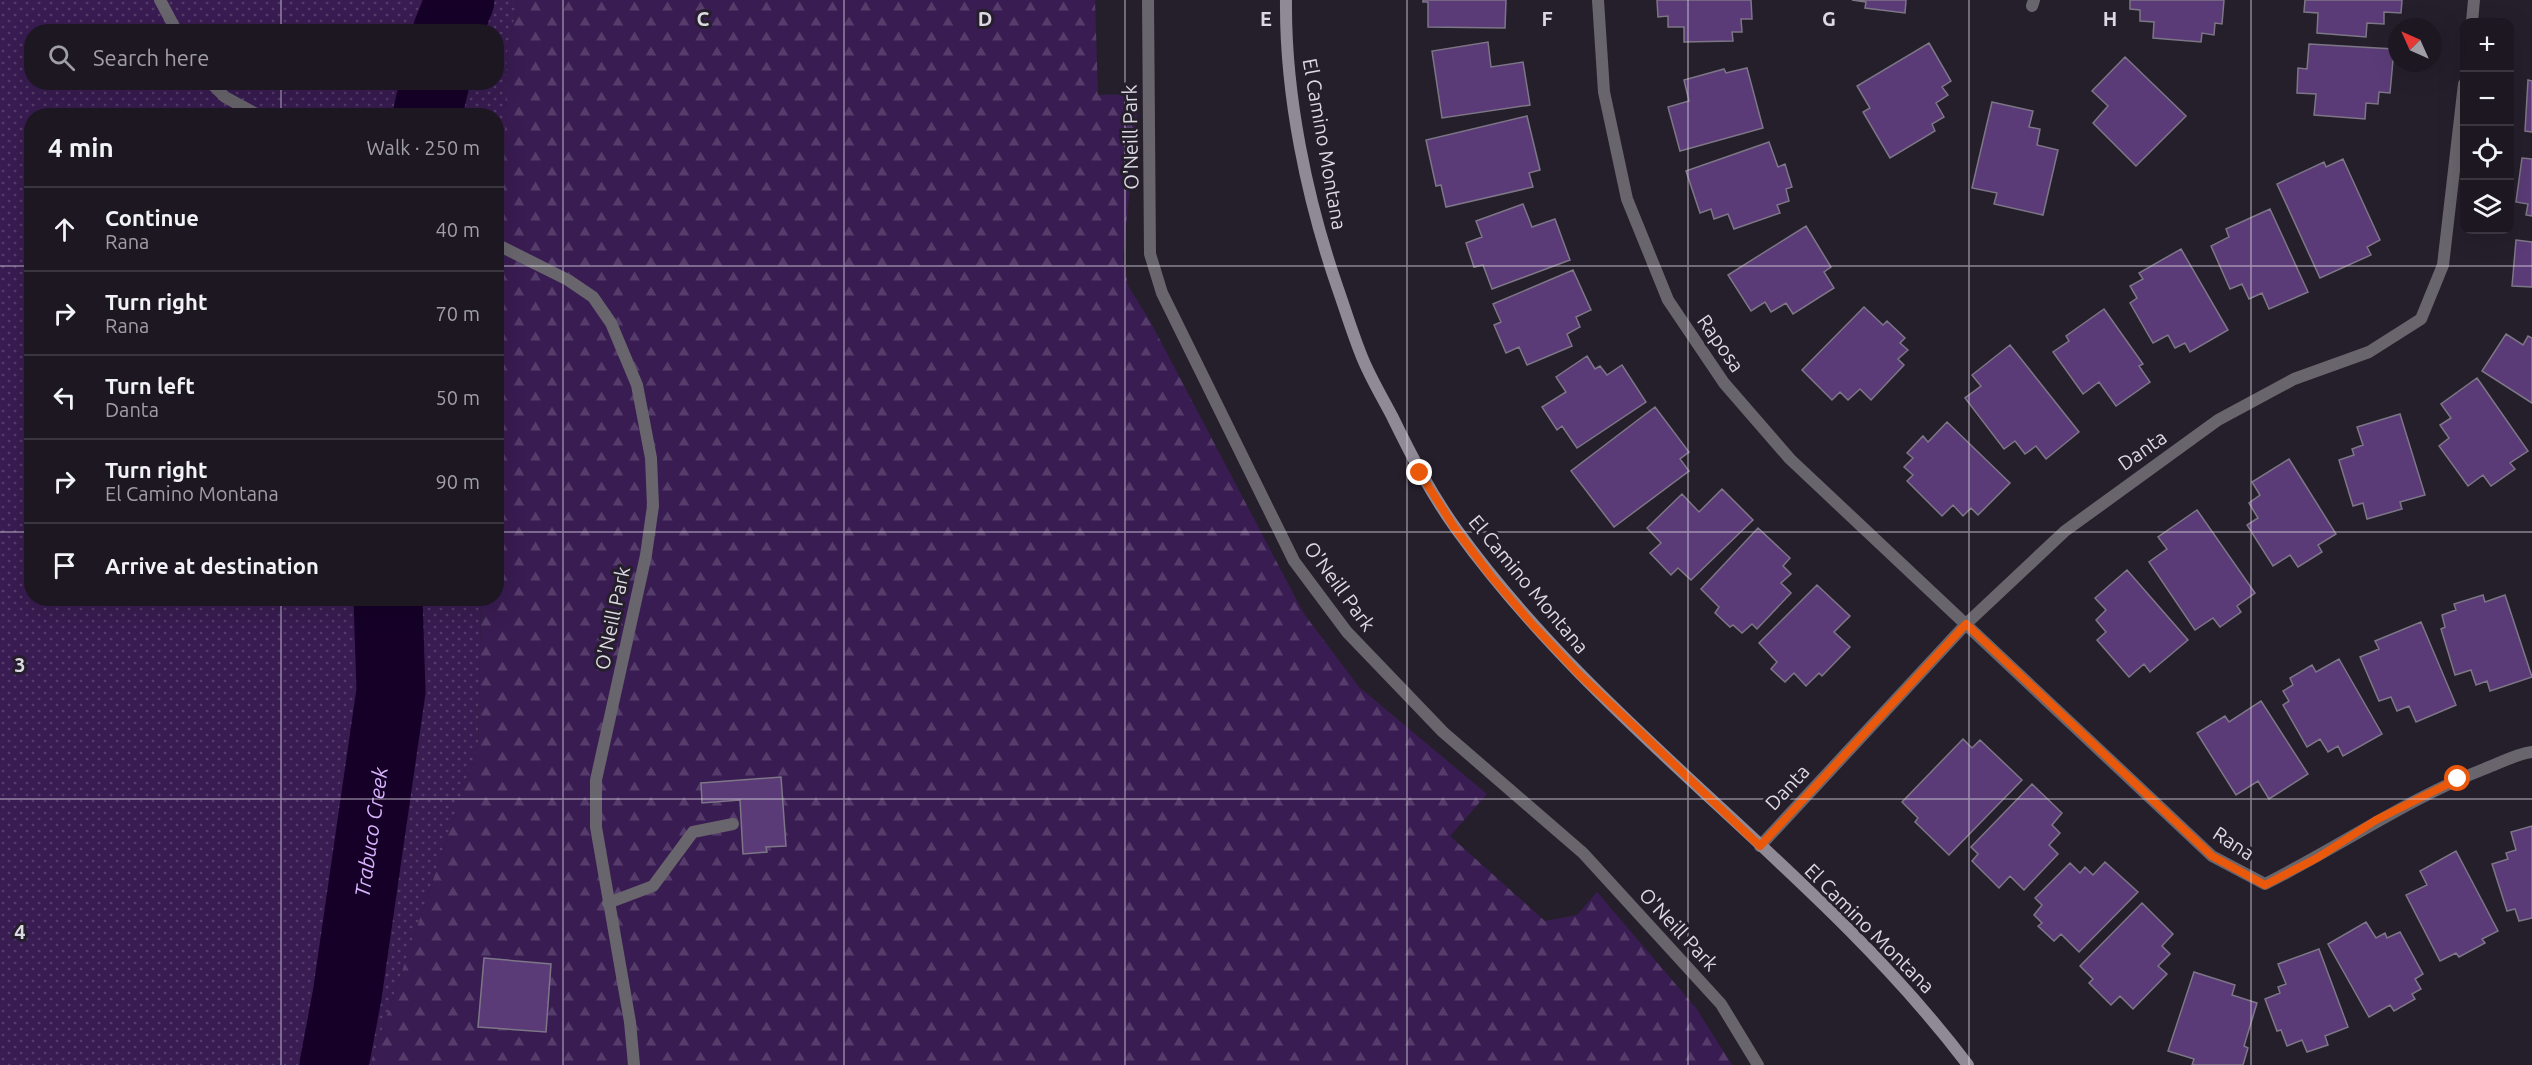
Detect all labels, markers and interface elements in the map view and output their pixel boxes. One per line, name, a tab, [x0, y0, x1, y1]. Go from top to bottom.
text: C	[697, 7, 710, 30]
text: D	[978, 7, 992, 30]
text: E	[1260, 7, 1272, 30]
text: F	[1541, 7, 1553, 30]
text: G	[1822, 7, 1836, 30]
text: H	[2103, 7, 2117, 30]
north arrow	[2388, 18, 2442, 72]
map controls	[2460, 18, 2514, 234]
button: +	[2460, 18, 2514, 72]
search box	[24, 24, 504, 90]
icon: search	[45, 41, 78, 74]
text: Search here	[93, 45, 209, 70]
street label: El Camino Montana	[1299, 56, 1351, 232]
button: −	[2460, 72, 2514, 126]
street label: O'Neill Park	[1118, 84, 1142, 190]
button: locate	[2460, 126, 2514, 180]
text: 4 min	[48, 133, 114, 162]
text: Walk · 250 m	[367, 136, 480, 159]
button: layers	[2460, 180, 2514, 234]
text: Continue	[105, 205, 199, 230]
icon: ahead	[48, 213, 81, 246]
text: 40 m	[436, 218, 480, 241]
text: Rana	[105, 230, 149, 253]
text: Turn right	[105, 289, 207, 314]
icon: right	[48, 297, 81, 330]
text: 70 m	[436, 302, 480, 325]
street label: Raposa	[1693, 310, 1749, 376]
text: Rana	[105, 314, 149, 337]
text: Turn left	[105, 373, 195, 398]
icon: left	[48, 381, 81, 414]
text: 50 m	[436, 386, 480, 409]
text: Danta	[105, 398, 159, 421]
street label: Danta	[2113, 425, 2171, 475]
text: Turn right	[105, 457, 207, 482]
route end	[1406, 459, 1432, 485]
icon: right	[48, 465, 81, 498]
text: 90 m	[436, 470, 480, 493]
text: El Camino Montana	[105, 482, 279, 505]
street label: El Camino Montana	[1464, 510, 1594, 658]
street label: O'Neill Park	[1300, 537, 1380, 635]
icon: arrive	[48, 549, 81, 582]
text: Arrive at destination	[105, 553, 319, 578]
street label: O'Neill Park	[590, 564, 634, 672]
text: 3	[14, 653, 26, 676]
street label: Danta	[1760, 759, 1814, 815]
water label: Trabuco Creek	[349, 765, 392, 899]
route start	[2444, 765, 2470, 791]
street label: Rana	[2209, 821, 2259, 865]
street label: El Camino Montana	[1800, 858, 1940, 998]
street label: O'Neill Park	[1635, 883, 1723, 975]
text: 4	[14, 920, 26, 943]

